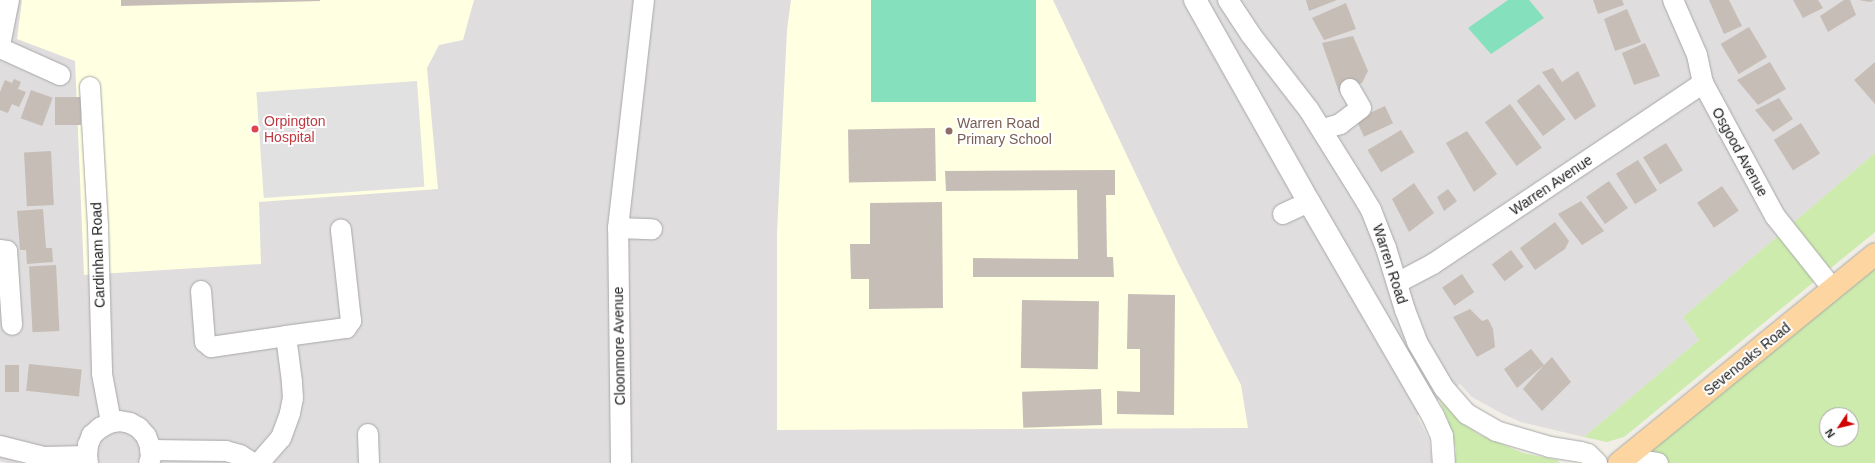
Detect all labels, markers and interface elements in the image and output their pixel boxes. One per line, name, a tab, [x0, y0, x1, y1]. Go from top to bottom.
street label: Osgood Avenue	[1708, 104, 1772, 200]
place label: Orpington Hospital	[264, 113, 325, 146]
place label: Warren Road Primary School	[957, 115, 1052, 148]
marker: Orpington Hospital	[249, 123, 261, 135]
marker: Warren Road Primary School	[944, 126, 954, 136]
street label: Warren Avenue	[1506, 151, 1596, 219]
street label: Cardinham Road	[88, 202, 108, 308]
street label: Warren Road	[1369, 222, 1411, 306]
street label: Cloonmore Avenue	[610, 286, 628, 406]
street label: Sevenoaks Road	[1700, 319, 1794, 399]
north arrow	[1819, 407, 1859, 447]
text: N	[1823, 427, 1837, 440]

